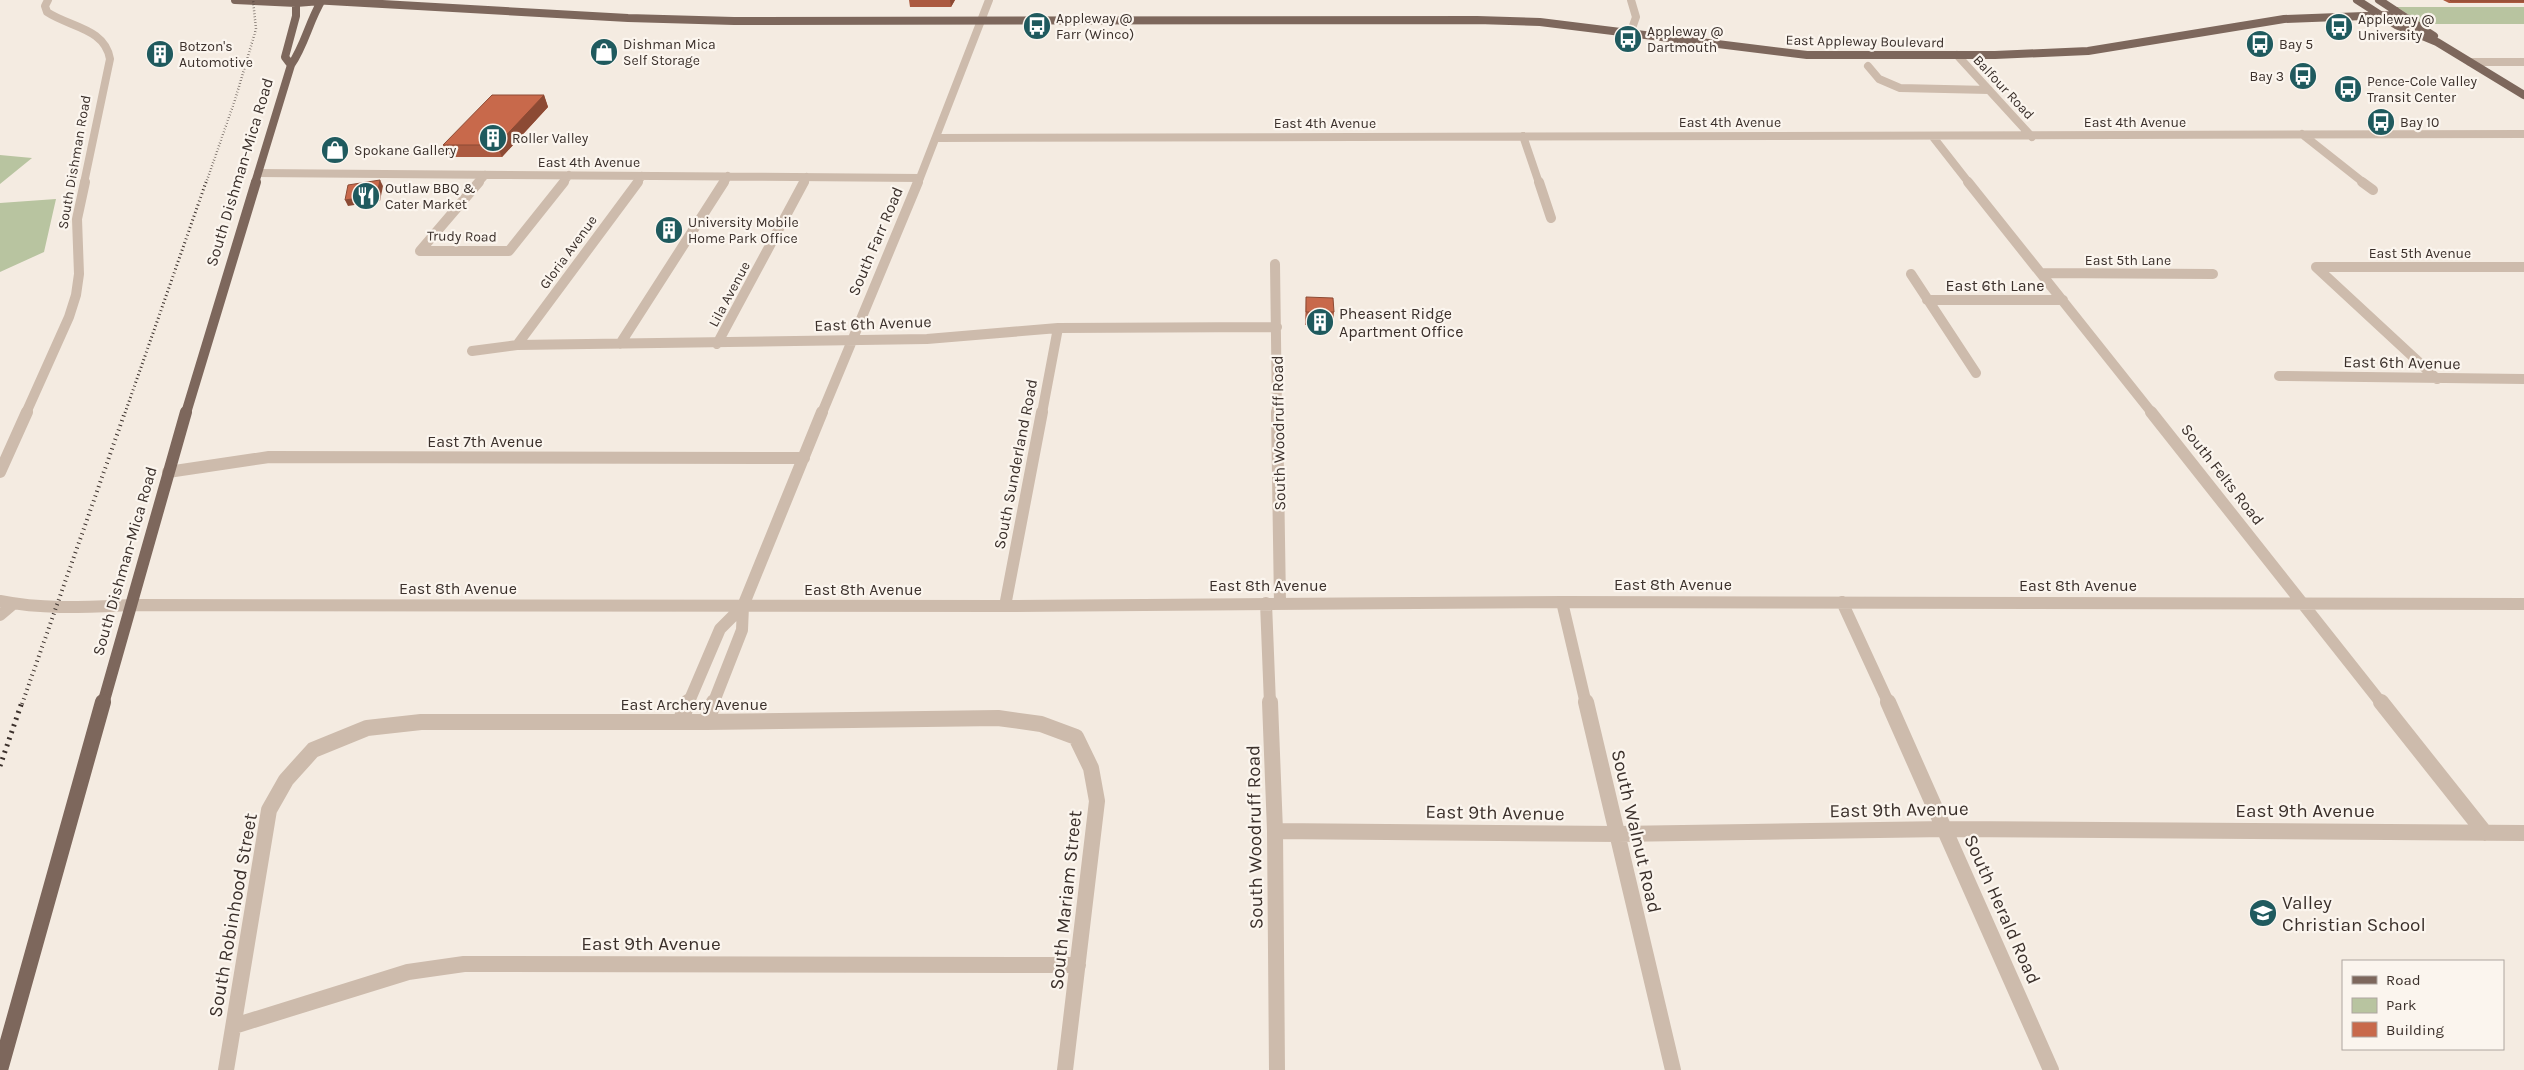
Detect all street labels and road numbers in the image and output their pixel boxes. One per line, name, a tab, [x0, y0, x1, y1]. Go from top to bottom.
street label: East Appleway Boulevard	[1785, 32, 1945, 51]
street label: Balfour Road	[1969, 52, 2038, 123]
street label: South Dishman-Mica Road	[202, 76, 277, 269]
street label: South Dishman Road	[54, 94, 95, 230]
street label: East 4th Avenue	[1679, 114, 1781, 131]
street label: East 4th Avenue	[2084, 114, 2186, 131]
street label: East 4th Avenue	[1274, 115, 1376, 132]
street label: East 4th Avenue	[538, 154, 640, 171]
street label: South Farr Road	[844, 184, 907, 299]
street label: Gloria Avenue	[536, 212, 601, 292]
street label: Trudy Road	[427, 227, 497, 246]
street label: East 5th Avenue	[2369, 245, 2471, 262]
street label: East 5th Lane	[2085, 252, 2171, 269]
street label: Lila Avenue	[705, 259, 754, 330]
street label: East 6th Lane	[1946, 276, 2044, 295]
street label: East 6th Avenue	[814, 312, 932, 335]
street label: East 6th Avenue	[2343, 352, 2461, 373]
street label: South Woodruff Road	[1268, 355, 1289, 511]
street label: South Sunderland Road	[990, 377, 1041, 551]
street label: South Felts Road	[2177, 420, 2268, 529]
street label: East 7th Avenue	[427, 432, 543, 451]
street label: South Dishman-Mica Road	[88, 464, 161, 658]
street label: East 8th Avenue	[1614, 575, 1732, 594]
street label: East 8th Avenue	[1209, 576, 1327, 595]
street label: East 8th Avenue	[2019, 576, 2137, 595]
street label: East 8th Avenue	[399, 579, 517, 598]
street label: East 8th Avenue	[804, 580, 922, 599]
street label: East Archery Avenue	[621, 695, 767, 714]
street label: South Woodruff Road	[1242, 745, 1268, 929]
street label: South Walnut Road	[1607, 747, 1666, 915]
street label: East 9th Avenue	[1829, 798, 1969, 822]
street label: East 9th Avenue	[2235, 800, 2375, 822]
street label: East 9th Avenue	[1425, 801, 1565, 825]
street label: South Mariam Street	[1046, 809, 1086, 991]
street label: South Robinhood Street	[204, 811, 262, 1019]
street label: South Herald Road	[1959, 831, 2045, 987]
street label: East 9th Avenue	[581, 933, 721, 955]

